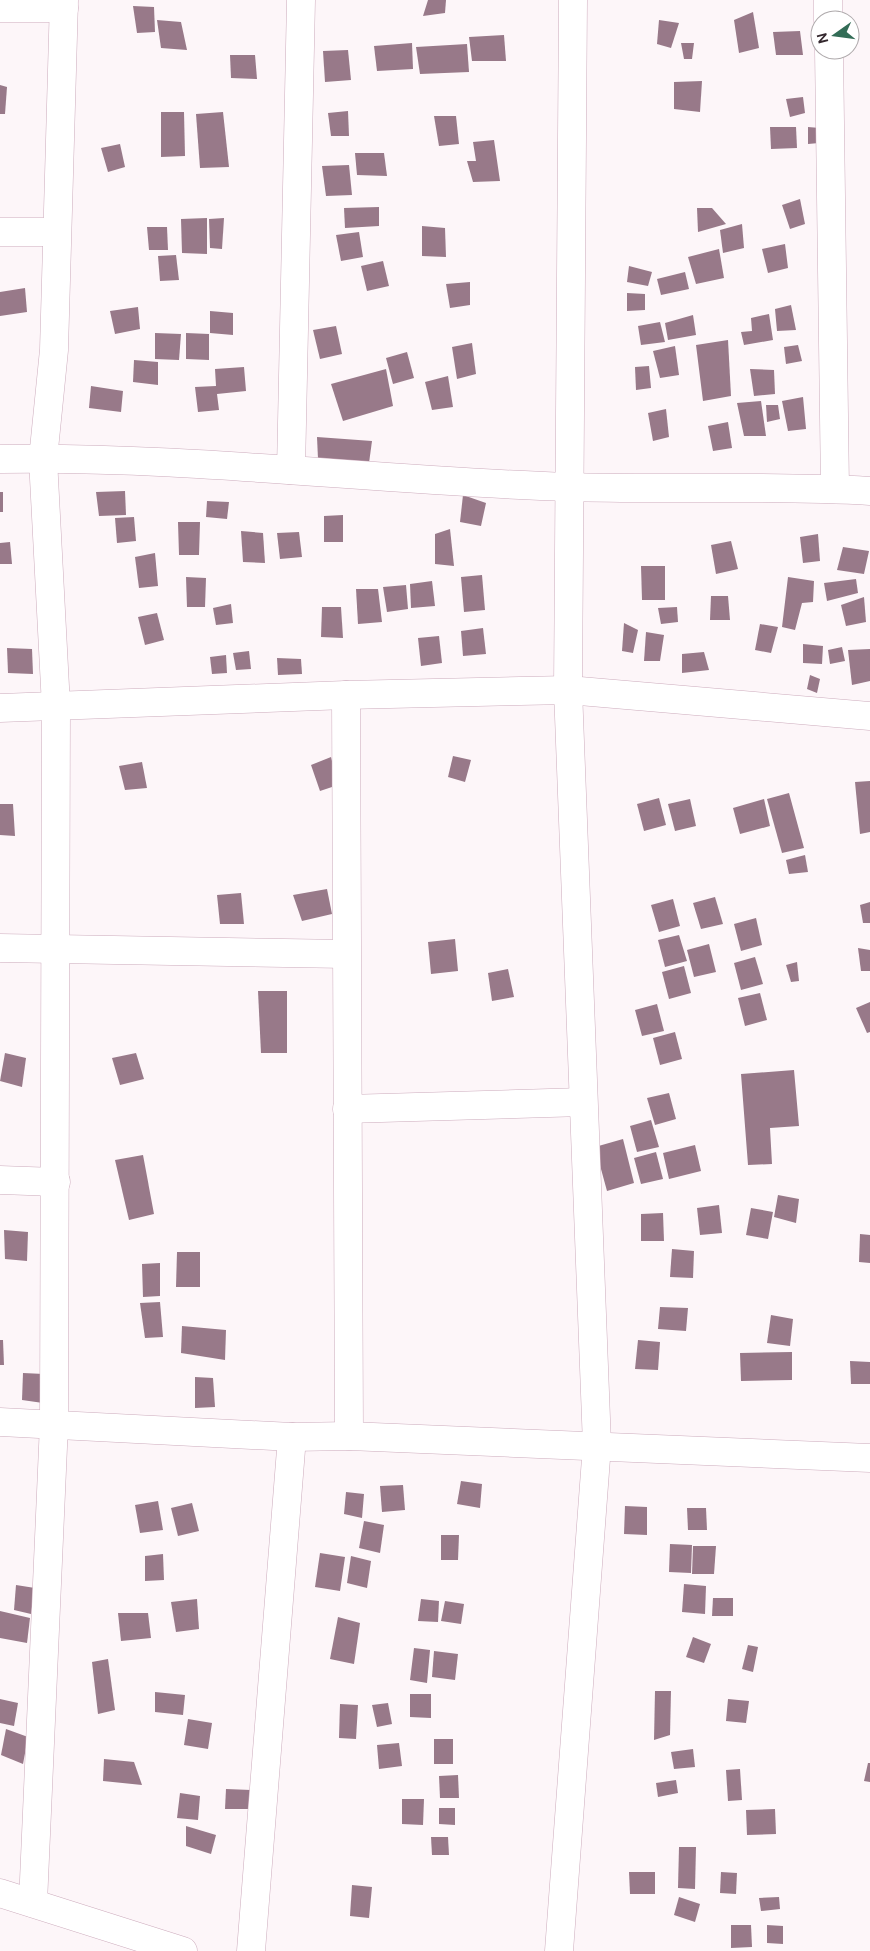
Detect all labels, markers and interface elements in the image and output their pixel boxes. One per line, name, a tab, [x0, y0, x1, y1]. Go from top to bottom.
north arrow	[810, 10, 860, 60]
text: N	[812, 31, 832, 45]

